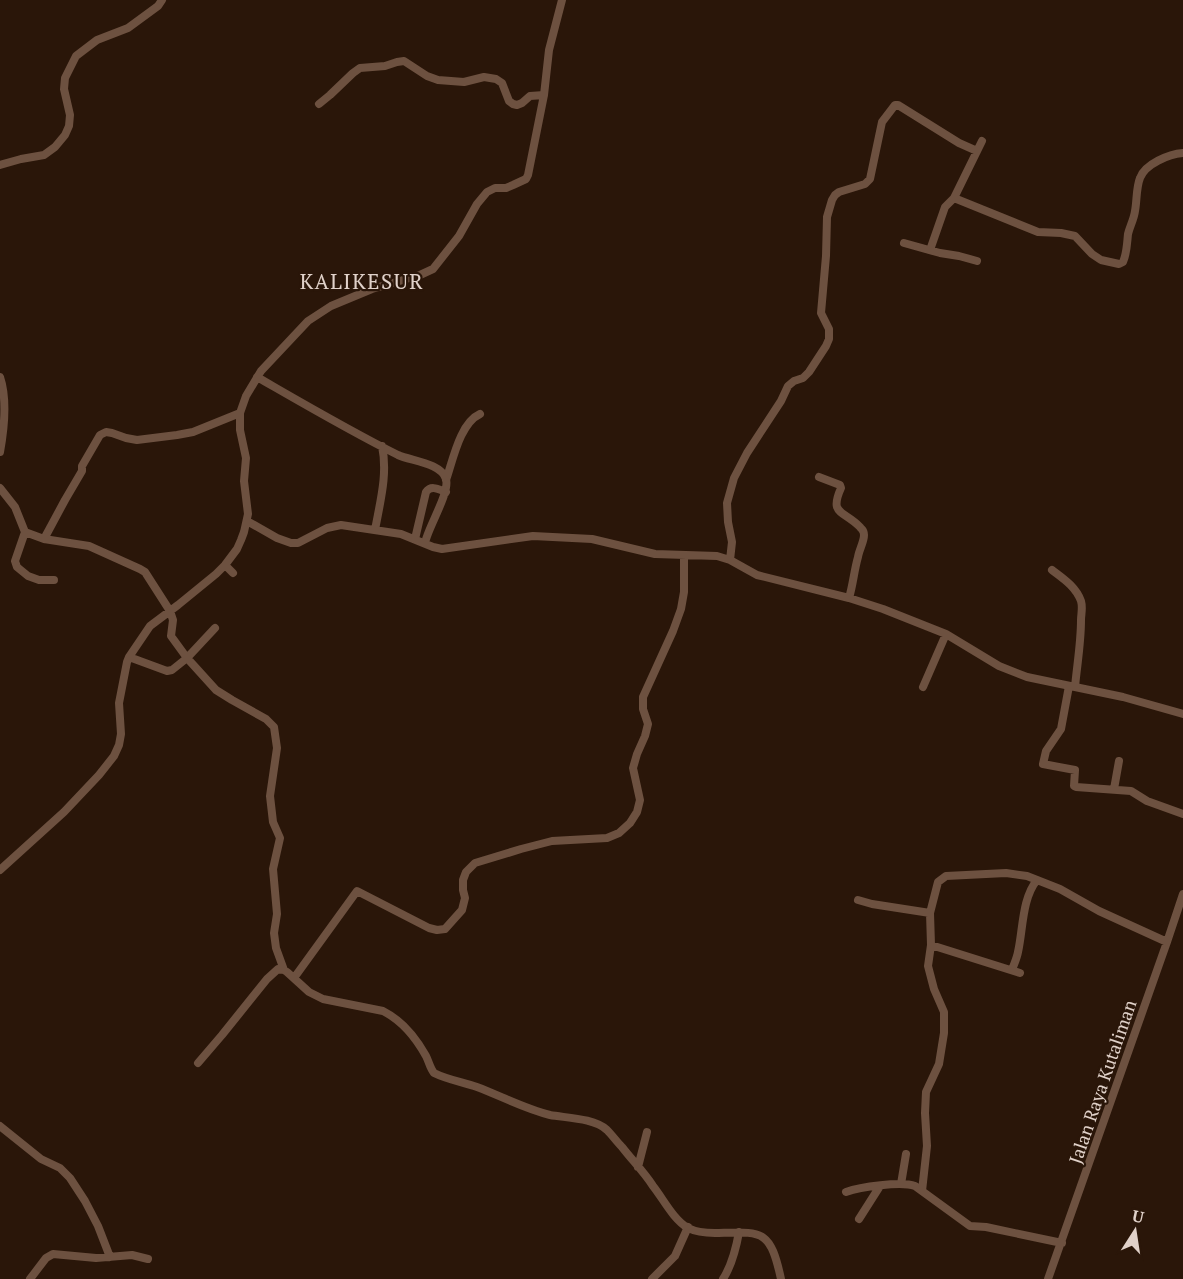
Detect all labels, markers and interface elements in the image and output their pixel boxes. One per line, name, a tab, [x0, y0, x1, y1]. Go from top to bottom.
district label: KALIKESUR	[300, 267, 424, 295]
street label: Jalan Raya Kutaliman	[1063, 996, 1141, 1167]
north arrow	[1105, 1201, 1165, 1261]
text: U	[1130, 1204, 1147, 1228]

